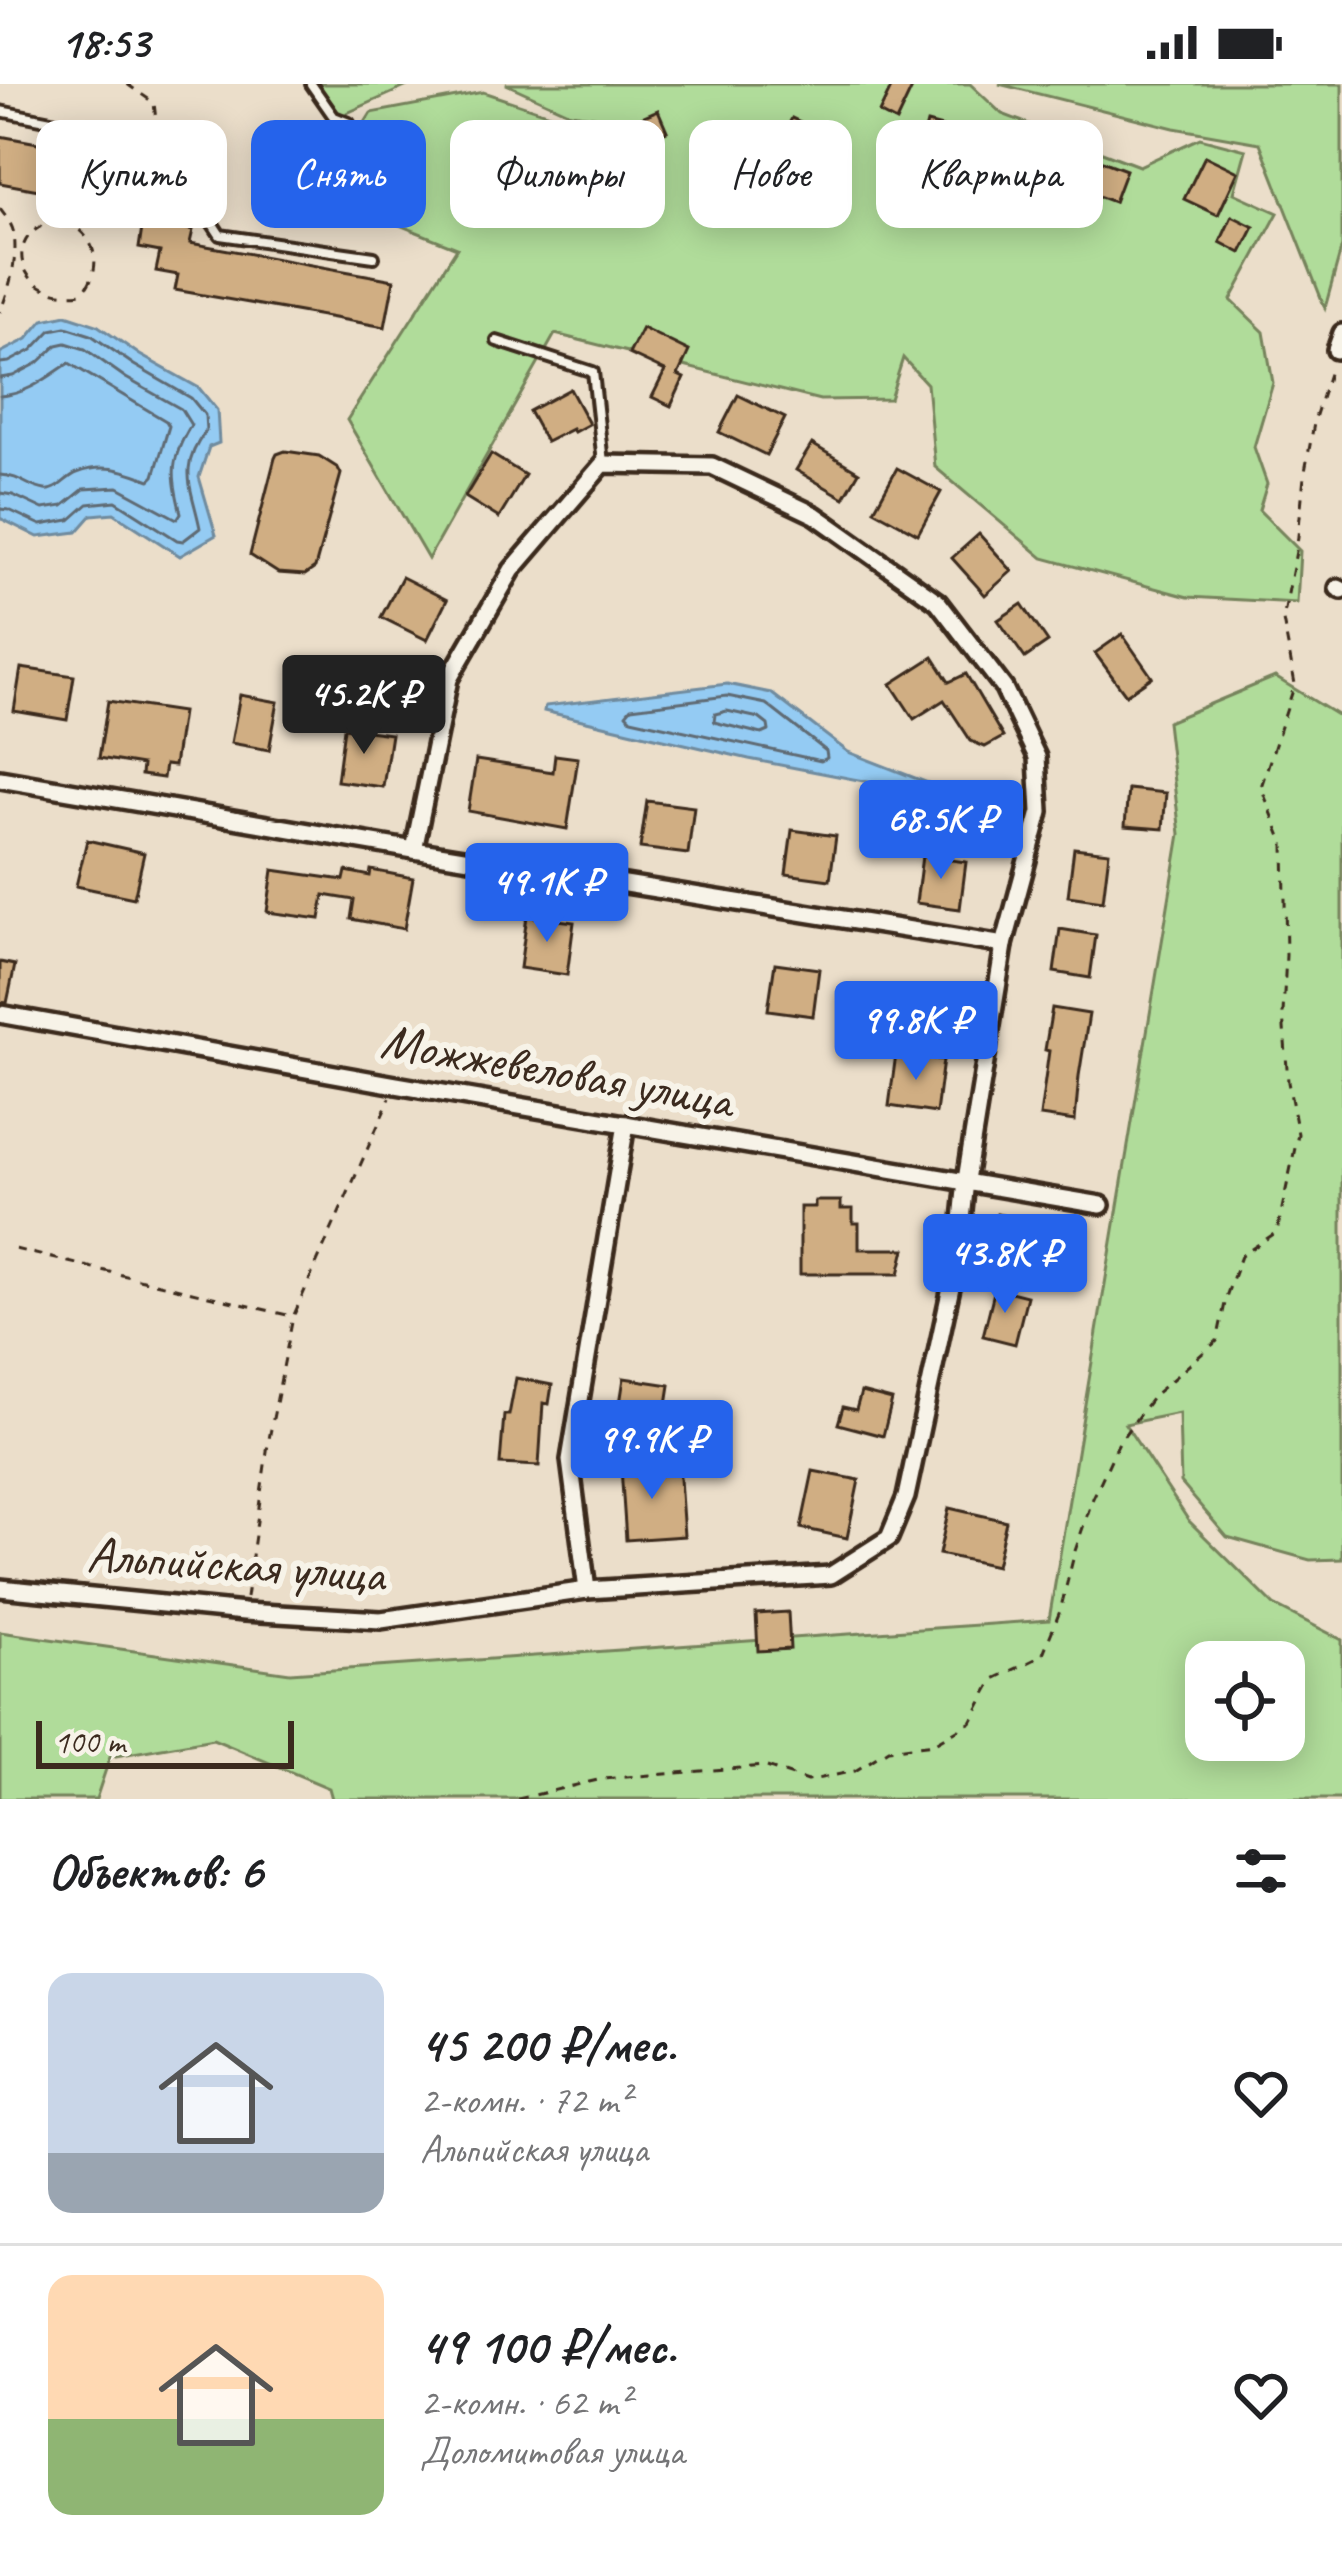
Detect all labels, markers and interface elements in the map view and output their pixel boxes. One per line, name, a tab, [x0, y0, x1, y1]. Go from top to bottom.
text: 18:53	[60, 14, 149, 71]
chip: Купить	[36, 120, 227, 228]
chip: Снять	[251, 120, 426, 228]
chip: Фильтры	[450, 120, 665, 228]
chip: Новое	[689, 120, 852, 228]
chip: Квартира	[876, 120, 1103, 228]
pin: 45.2K ₽	[253, 655, 475, 757]
text: 45.2K ₽	[309, 669, 419, 718]
pin: 68.5K ₽	[830, 780, 1052, 882]
text: 68.5K ₽	[886, 794, 996, 843]
pin: 49.1K ₽	[436, 843, 658, 945]
text: 49.1K ₽	[492, 857, 602, 906]
pin: 99.8K ₽	[805, 981, 1027, 1083]
text: 99.8K ₽	[862, 995, 970, 1044]
street label: Можжевеловая улица	[376, 1008, 741, 1133]
pin: 43.8K ₽	[894, 1214, 1116, 1316]
text: 43.8K ₽	[950, 1228, 1060, 1277]
pin: 99.9K ₽	[541, 1400, 763, 1502]
text: 99.9K ₽	[598, 1414, 706, 1463]
street label: Альпийская улица	[85, 1522, 390, 1607]
map controls	[1185, 1641, 1305, 1761]
button: locate	[1185, 1641, 1305, 1761]
scale bar	[36, 1715, 294, 1768]
text: 100 m	[54, 1721, 125, 1763]
icon: filters	[1228, 1838, 1294, 1904]
text: Объектов: 6	[48, 1839, 262, 1903]
text: 45 200 ₽/мес.	[420, 2012, 676, 2076]
icon: home	[144, 2021, 288, 2165]
icon: heart	[1228, 2060, 1294, 2126]
text: 2-комн. · 72 m²	[420, 2076, 630, 2125]
text: Альпийская улица	[420, 2125, 648, 2174]
text: 49 100 ₽/мес.	[420, 2314, 676, 2378]
icon: home	[144, 2323, 288, 2467]
icon: heart	[1228, 2362, 1294, 2428]
text: 2-комн. · 62 m²	[420, 2378, 630, 2427]
text: Доломитовая улица	[420, 2427, 684, 2476]

